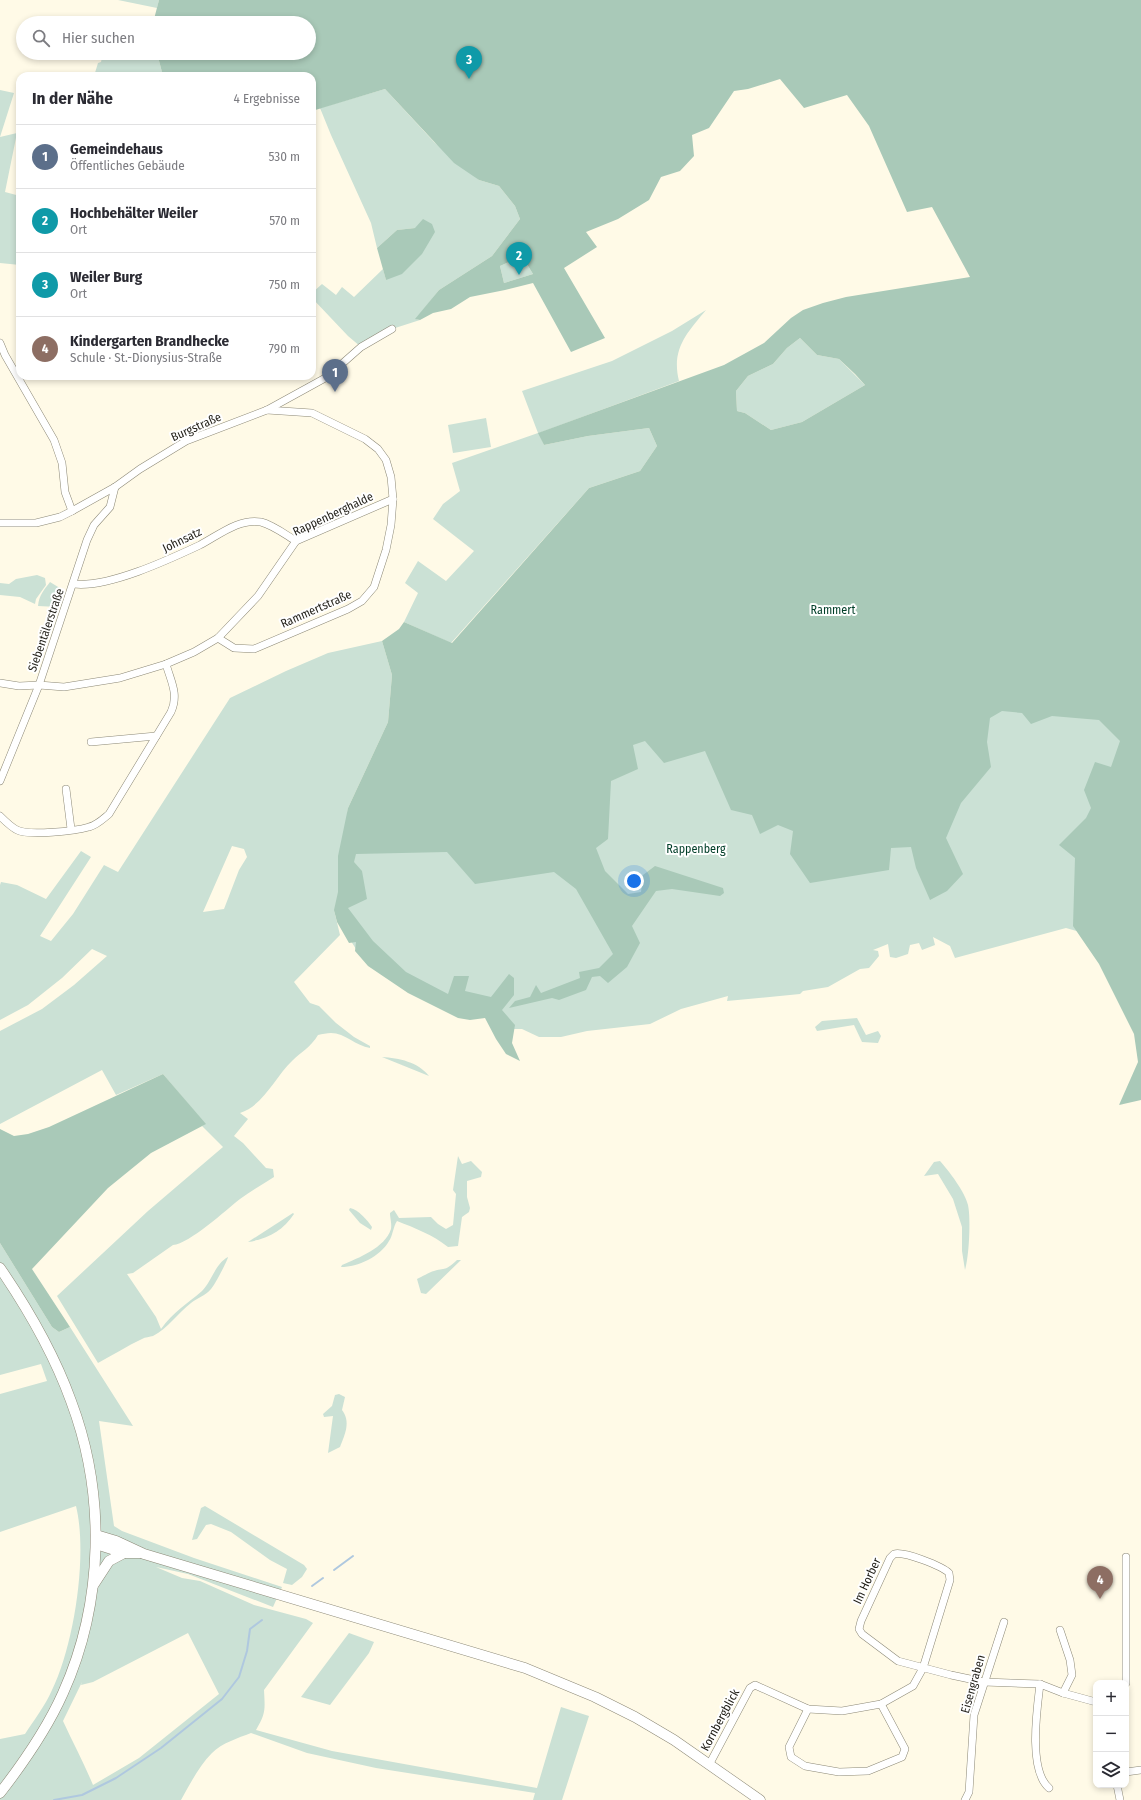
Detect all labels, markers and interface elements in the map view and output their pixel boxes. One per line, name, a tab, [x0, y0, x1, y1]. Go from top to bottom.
search box	[16, 16, 316, 60]
icon: search	[30, 27, 52, 49]
text: Hier suchen	[62, 29, 135, 47]
pin: 3	[456, 46, 482, 79]
text: In der Nähe	[32, 88, 113, 109]
text: 4 Ergebnisse	[234, 91, 300, 106]
text: Gemeindehaus	[70, 140, 163, 158]
text: 1	[42, 149, 48, 164]
text: 530 m	[268, 149, 300, 164]
text: Öffentliches Gebäude	[70, 158, 185, 173]
text: Hochbehälter Weiler	[70, 204, 198, 222]
text: 2	[42, 213, 48, 228]
text: 570 m	[269, 213, 300, 228]
text: Ort	[70, 222, 87, 237]
pin: 2	[506, 242, 532, 275]
text: Weiler Burg	[70, 268, 142, 286]
text: 3	[42, 277, 48, 292]
text: 750 m	[269, 277, 300, 292]
text: Ort	[70, 286, 87, 301]
text: Kindergarten Brandhecke	[70, 332, 229, 350]
text: 4	[42, 341, 48, 356]
text: 790 m	[269, 341, 300, 356]
text: Schule · St.-Dionysius-Straße	[70, 350, 222, 365]
pin: 1	[322, 359, 348, 392]
street label: Burgstraße	[169, 410, 223, 444]
street label: Rappenberghalde	[291, 489, 375, 539]
street label: Johnsatz	[160, 524, 204, 555]
street label: Siebentälerstraße	[25, 586, 67, 674]
street label: Rammertstraße	[278, 587, 354, 631]
park label: Rammert	[811, 603, 855, 617]
park label: Rappenberg	[666, 842, 726, 856]
your location	[624, 871, 644, 891]
street label: Im Horber	[850, 1555, 884, 1606]
pin: 4	[1087, 1566, 1113, 1599]
street label: Eisengraben	[958, 1653, 988, 1715]
map controls	[1093, 1680, 1129, 1788]
button: +	[1093, 1680, 1129, 1716]
street label: Kornbergblick	[698, 1686, 742, 1753]
button: −	[1093, 1716, 1129, 1752]
button: layers	[1093, 1752, 1129, 1788]

